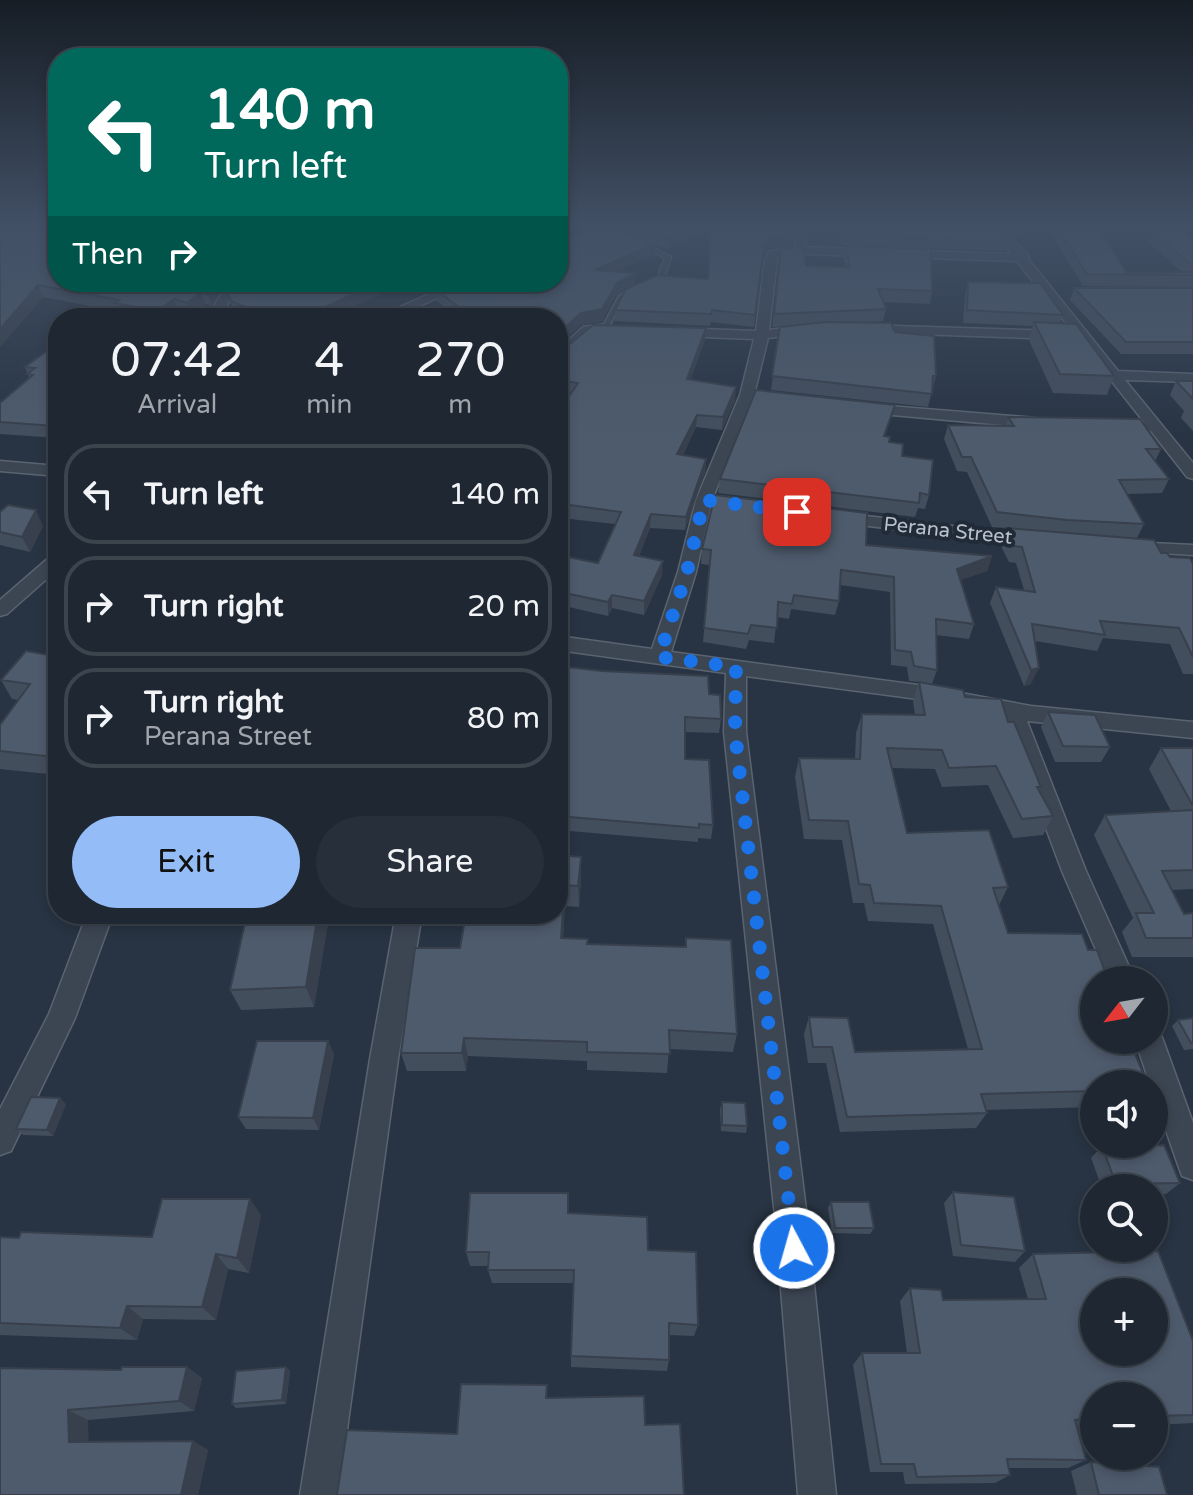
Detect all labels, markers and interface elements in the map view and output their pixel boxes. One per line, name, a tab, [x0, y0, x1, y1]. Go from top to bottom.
text: 140 m	[204, 77, 375, 144]
icon: left	[72, 80, 176, 184]
text: Turn left	[204, 145, 347, 188]
icon: right	[160, 232, 204, 276]
text: Then	[72, 236, 144, 273]
text: 07:42	[111, 332, 244, 390]
text: 4	[314, 332, 344, 390]
text: 270	[415, 332, 505, 390]
text: Arrival	[137, 389, 217, 420]
text: min	[306, 389, 352, 420]
text: m	[448, 389, 472, 420]
icon: left	[76, 472, 120, 516]
text: Turn left	[144, 476, 263, 513]
text: 140 m	[448, 476, 540, 513]
pin	[763, 478, 831, 546]
icon: arrive	[775, 490, 819, 534]
street label: Perana Street	[882, 512, 1014, 550]
icon: right	[76, 584, 120, 628]
text: Turn right	[144, 588, 284, 625]
text: 20 m	[467, 588, 540, 625]
text: Turn right	[144, 684, 284, 721]
icon: right	[76, 696, 120, 740]
text: 80 m	[467, 700, 540, 737]
text: Perana Street	[144, 721, 312, 752]
button: Exit	[72, 816, 300, 908]
button: Share	[316, 816, 544, 908]
north arrow	[1080, 966, 1168, 1054]
map controls	[1080, 966, 1168, 1470]
button: sound	[1080, 1070, 1168, 1158]
button: search	[1080, 1174, 1168, 1262]
position arrow	[752, 1206, 836, 1290]
button: +	[1080, 1278, 1168, 1366]
button: −	[1080, 1382, 1168, 1470]

